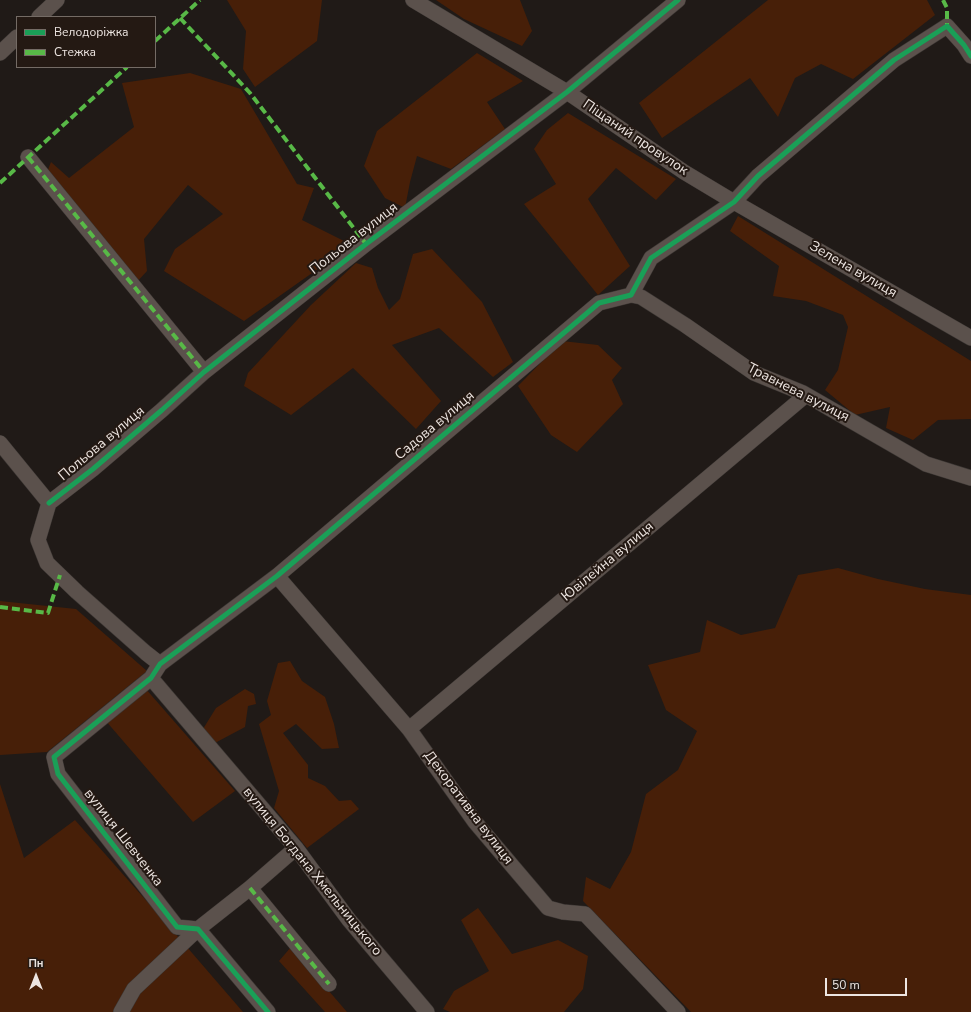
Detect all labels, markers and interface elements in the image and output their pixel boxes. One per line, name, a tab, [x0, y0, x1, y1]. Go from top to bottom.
legend	[16, 16, 156, 68]
text: Велодоріжка	[54, 24, 128, 40]
text: Стежка	[54, 44, 96, 60]
street label: Піщаний провулок	[579, 96, 691, 180]
street label: Польова вулиця	[307, 199, 401, 279]
street label: Зелена вулиця	[806, 238, 900, 302]
street label: Травнева вулиця	[744, 360, 852, 426]
street label: Садова вулиця	[392, 388, 478, 464]
street label: Польова вулиця	[55, 403, 149, 485]
street label: Ювілейна вулиця	[559, 519, 657, 605]
street label: Декоративна вулиця	[420, 748, 516, 868]
street label: вулиця Богдана Хмельницького	[239, 784, 385, 960]
street label: вулиця Шевченка	[80, 786, 166, 890]
north arrow	[16, 956, 56, 996]
text: Пн	[28, 956, 44, 971]
scale bar	[827, 970, 909, 996]
text: 50 m	[832, 977, 860, 993]

